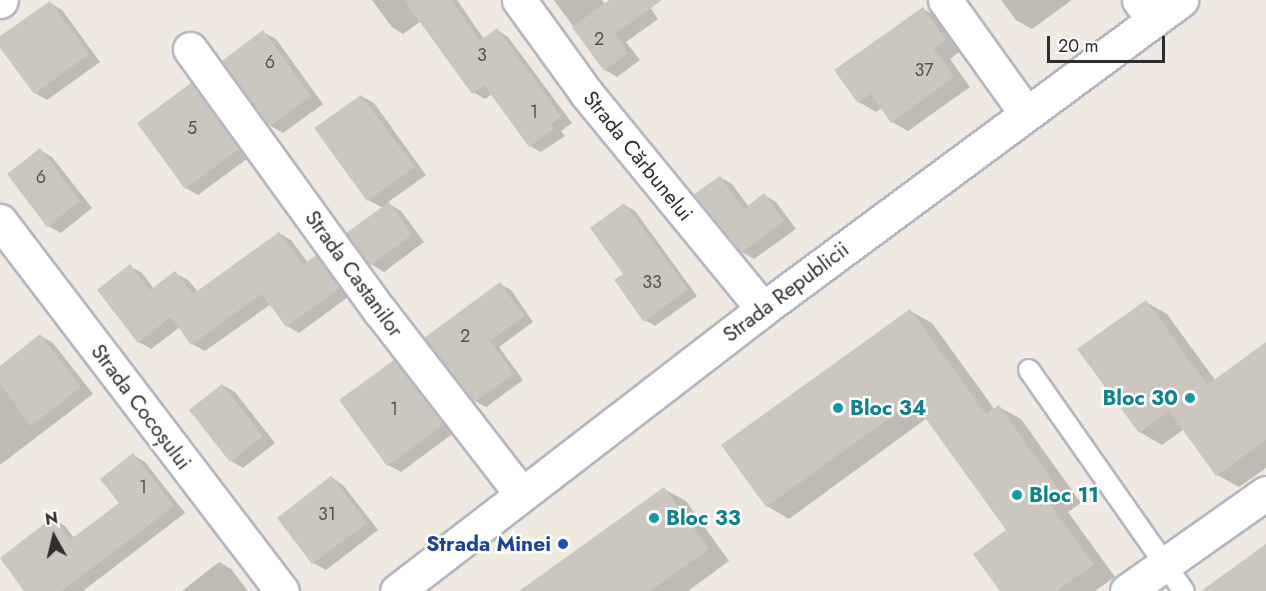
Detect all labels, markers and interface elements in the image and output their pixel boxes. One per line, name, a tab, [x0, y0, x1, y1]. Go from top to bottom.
scale bar	[1050, 24, 1168, 62]
house number: 2	[594, 28, 604, 50]
text: 20 m	[1058, 33, 1098, 59]
house number: 3	[477, 44, 487, 66]
house number: 6	[265, 51, 275, 73]
house number: 37	[914, 59, 934, 81]
street label: Strada Cărbunelui	[578, 86, 698, 226]
house number: 1	[530, 101, 538, 123]
house number: 5	[187, 117, 197, 139]
house number: 6	[36, 166, 46, 188]
street label: Strada Castanilor	[300, 206, 408, 342]
street label: Strada Republicii	[718, 236, 854, 348]
house number: 33	[642, 271, 662, 293]
house number: 2	[460, 325, 470, 347]
street label: Strada Cocoșului	[86, 339, 196, 475]
place label: Bloc 30	[1102, 385, 1178, 411]
marker: Bloc 30	[1183, 391, 1197, 405]
place label: Bloc 34	[850, 395, 926, 421]
house number: 1	[390, 398, 398, 420]
marker: Bloc 34	[831, 401, 845, 415]
house number: 1	[139, 476, 147, 498]
place label: Bloc 11	[1029, 482, 1099, 508]
marker: Bloc 11	[1010, 488, 1024, 502]
house number: 31	[318, 503, 336, 525]
place label: Bloc 33	[666, 505, 741, 531]
text: N	[44, 506, 59, 531]
north arrow	[24, 507, 84, 567]
marker: Bloc 33	[647, 511, 661, 525]
place label: Strada Minei	[426, 531, 551, 557]
marker: Strada Minei	[556, 537, 570, 551]

